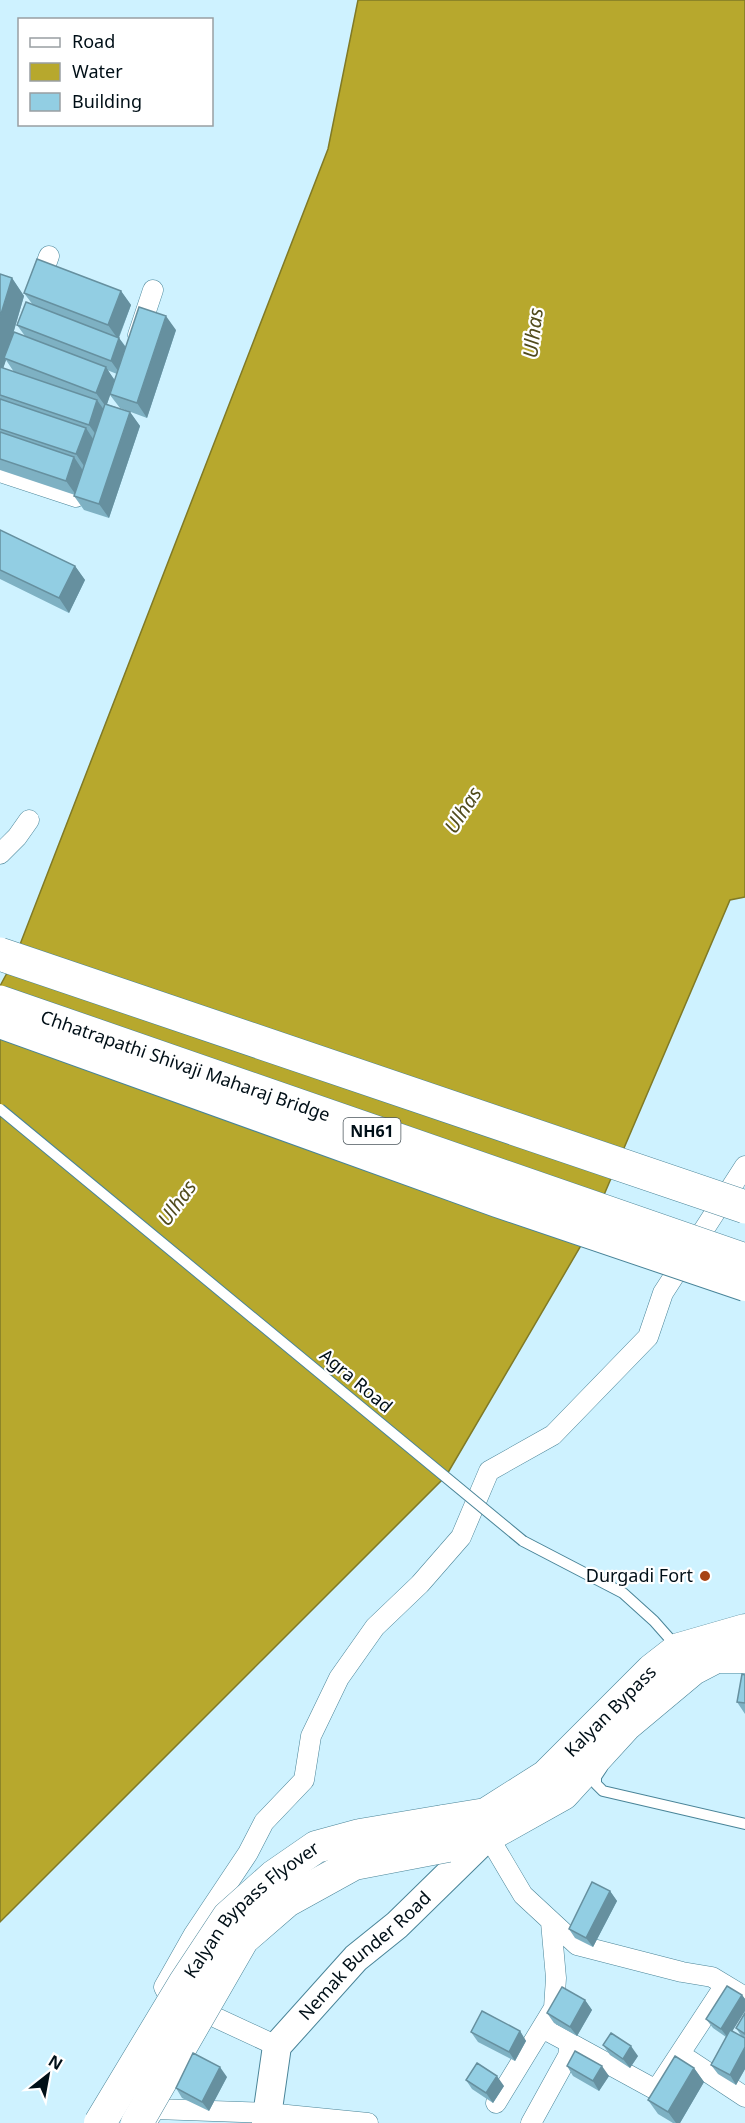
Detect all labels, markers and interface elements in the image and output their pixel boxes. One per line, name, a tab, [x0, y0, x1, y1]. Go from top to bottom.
legend	[18, 18, 213, 126]
text: Road	[72, 29, 115, 53]
text: Water	[72, 59, 123, 83]
text: Building	[72, 89, 142, 113]
water label: Ulhas	[516, 306, 549, 360]
water label: Ulhas	[438, 781, 488, 838]
street label: Chhatrapathi Shivaji Maharaj Bridge	[38, 1004, 333, 1126]
road number: NH61	[344, 1118, 400, 1144]
water label: Ulhas	[151, 1174, 203, 1231]
street label: Agra Road	[315, 1343, 398, 1418]
place label: Durgadi Fort	[586, 1563, 693, 1587]
marker: Durgadi Fort	[698, 1569, 712, 1583]
street label: Kalyan Bypass	[559, 1660, 661, 1762]
street label: Kalyan Bypass Flyover	[178, 1835, 324, 1983]
street label: Nemak Bunder Road	[293, 1886, 436, 2025]
north arrow	[18, 2045, 78, 2105]
text: N	[44, 2049, 67, 2075]

